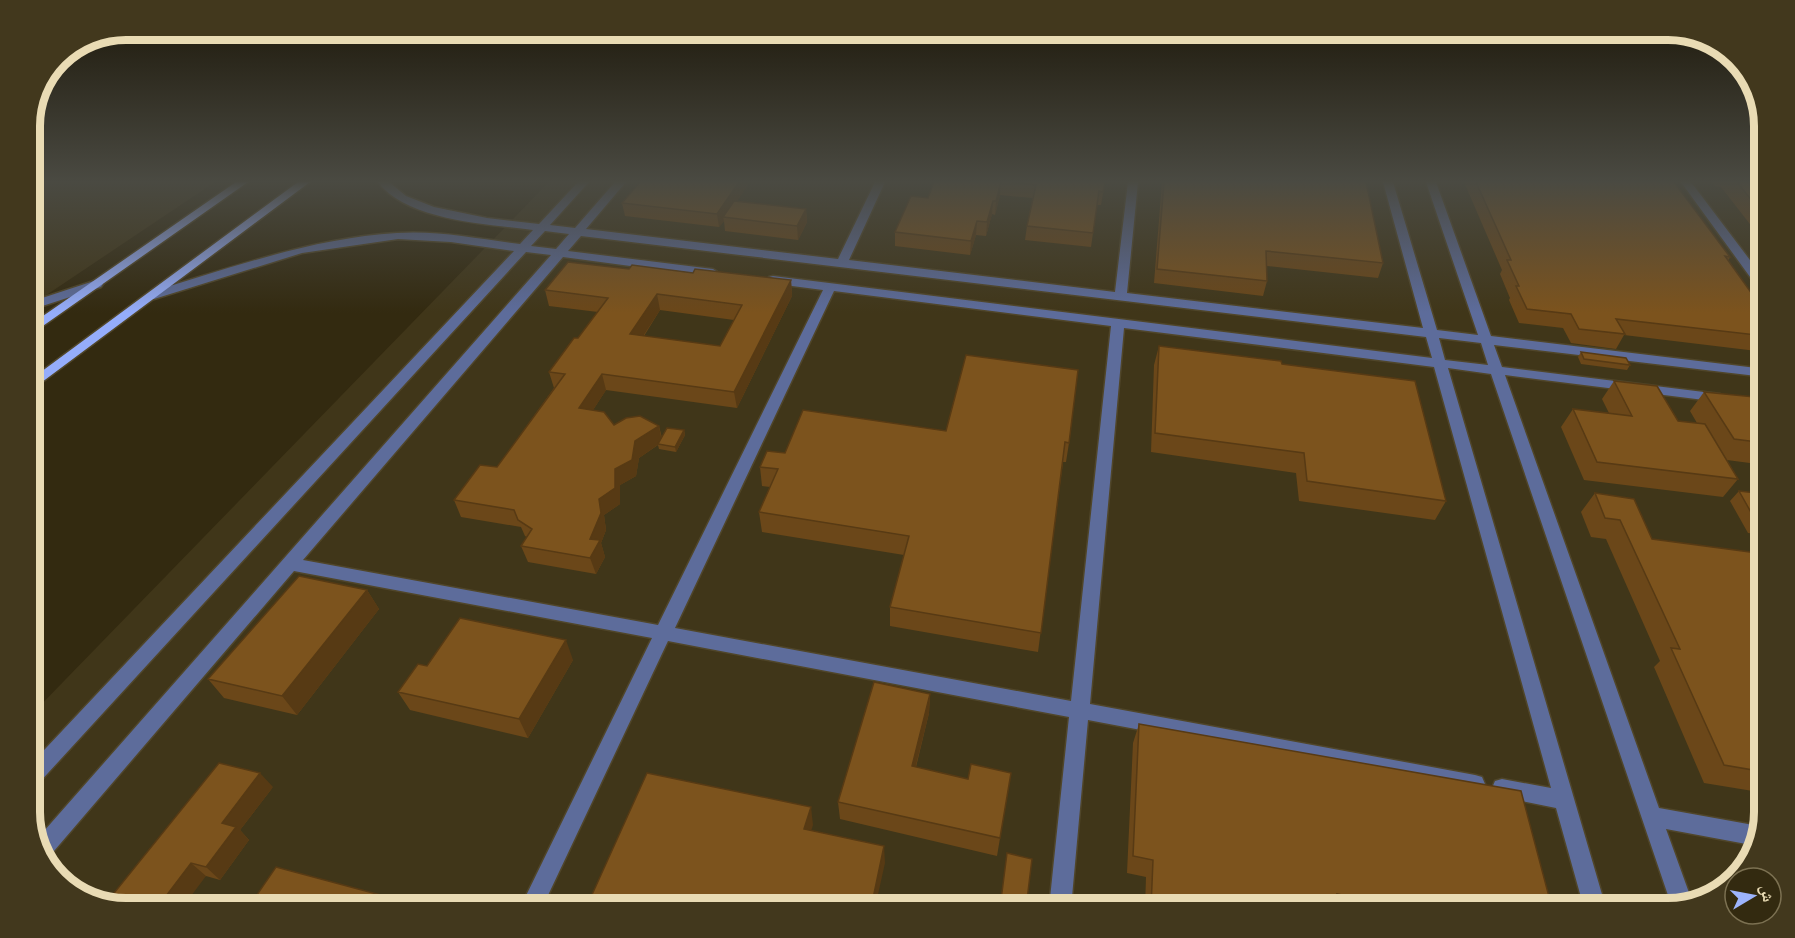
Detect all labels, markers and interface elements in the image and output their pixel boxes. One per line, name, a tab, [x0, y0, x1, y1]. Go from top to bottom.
north arrow	[1723, 866, 1783, 926]
text: ش	[1756, 884, 1777, 904]

